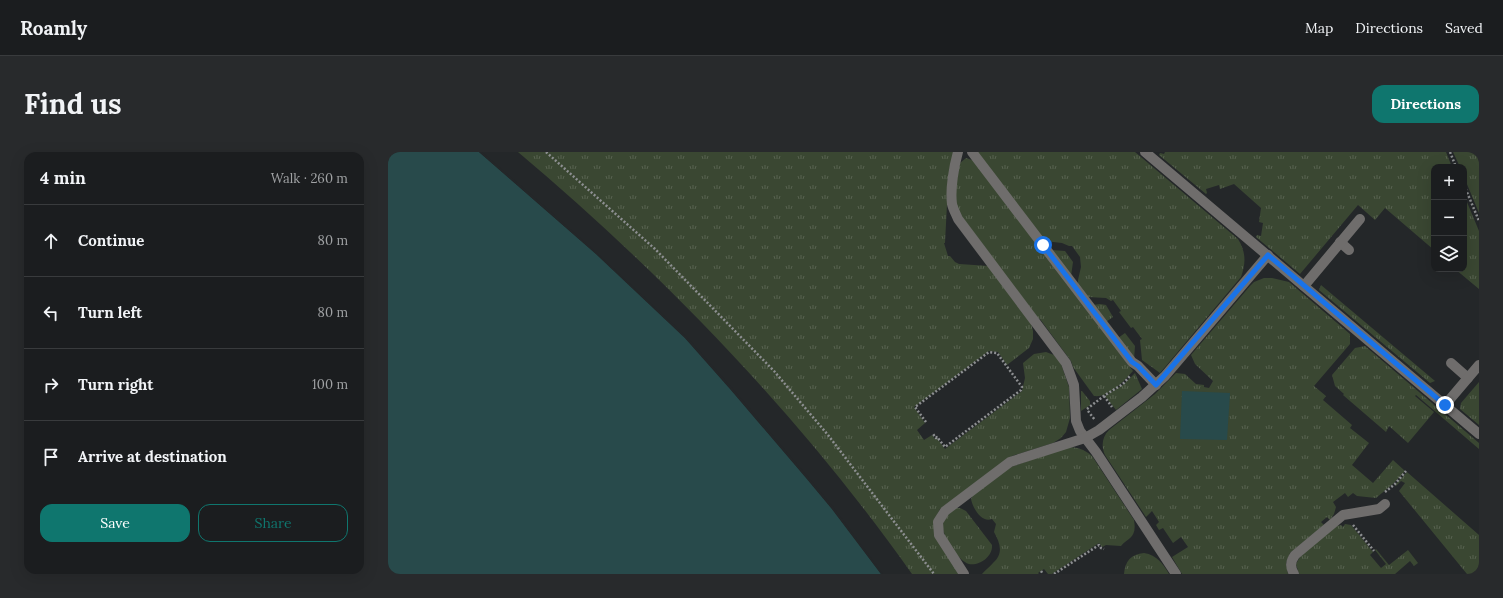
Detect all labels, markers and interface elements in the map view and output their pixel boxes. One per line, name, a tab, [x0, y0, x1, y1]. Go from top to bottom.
text: Roamly	[20, 16, 87, 40]
text: Map	[1305, 19, 1333, 37]
text: Directions	[1355, 19, 1423, 37]
text: Saved	[1445, 19, 1483, 37]
button: Directions	[1372, 85, 1479, 123]
text: Find us	[24, 86, 122, 122]
map controls	[1431, 164, 1467, 272]
button: +	[1431, 164, 1467, 200]
text: 4 min	[40, 167, 86, 189]
text: Walk · 260 m	[271, 170, 348, 187]
button: −	[1431, 200, 1467, 236]
icon: ahead	[40, 230, 62, 252]
text: Continue	[78, 231, 144, 250]
text: 80 m	[318, 232, 348, 249]
route start	[1034, 236, 1052, 254]
button: layers	[1431, 236, 1467, 272]
icon: left	[40, 302, 62, 324]
text: Turn left	[78, 303, 142, 322]
text: 80 m	[318, 304, 348, 321]
icon: right	[40, 374, 62, 396]
text: Turn right	[78, 375, 154, 394]
text: 100 m	[312, 376, 348, 393]
route end	[1436, 396, 1454, 414]
icon: arrive	[40, 446, 62, 468]
text: Arrive at destination	[78, 447, 227, 466]
button: Save	[40, 504, 190, 542]
button: Share	[198, 504, 348, 542]

